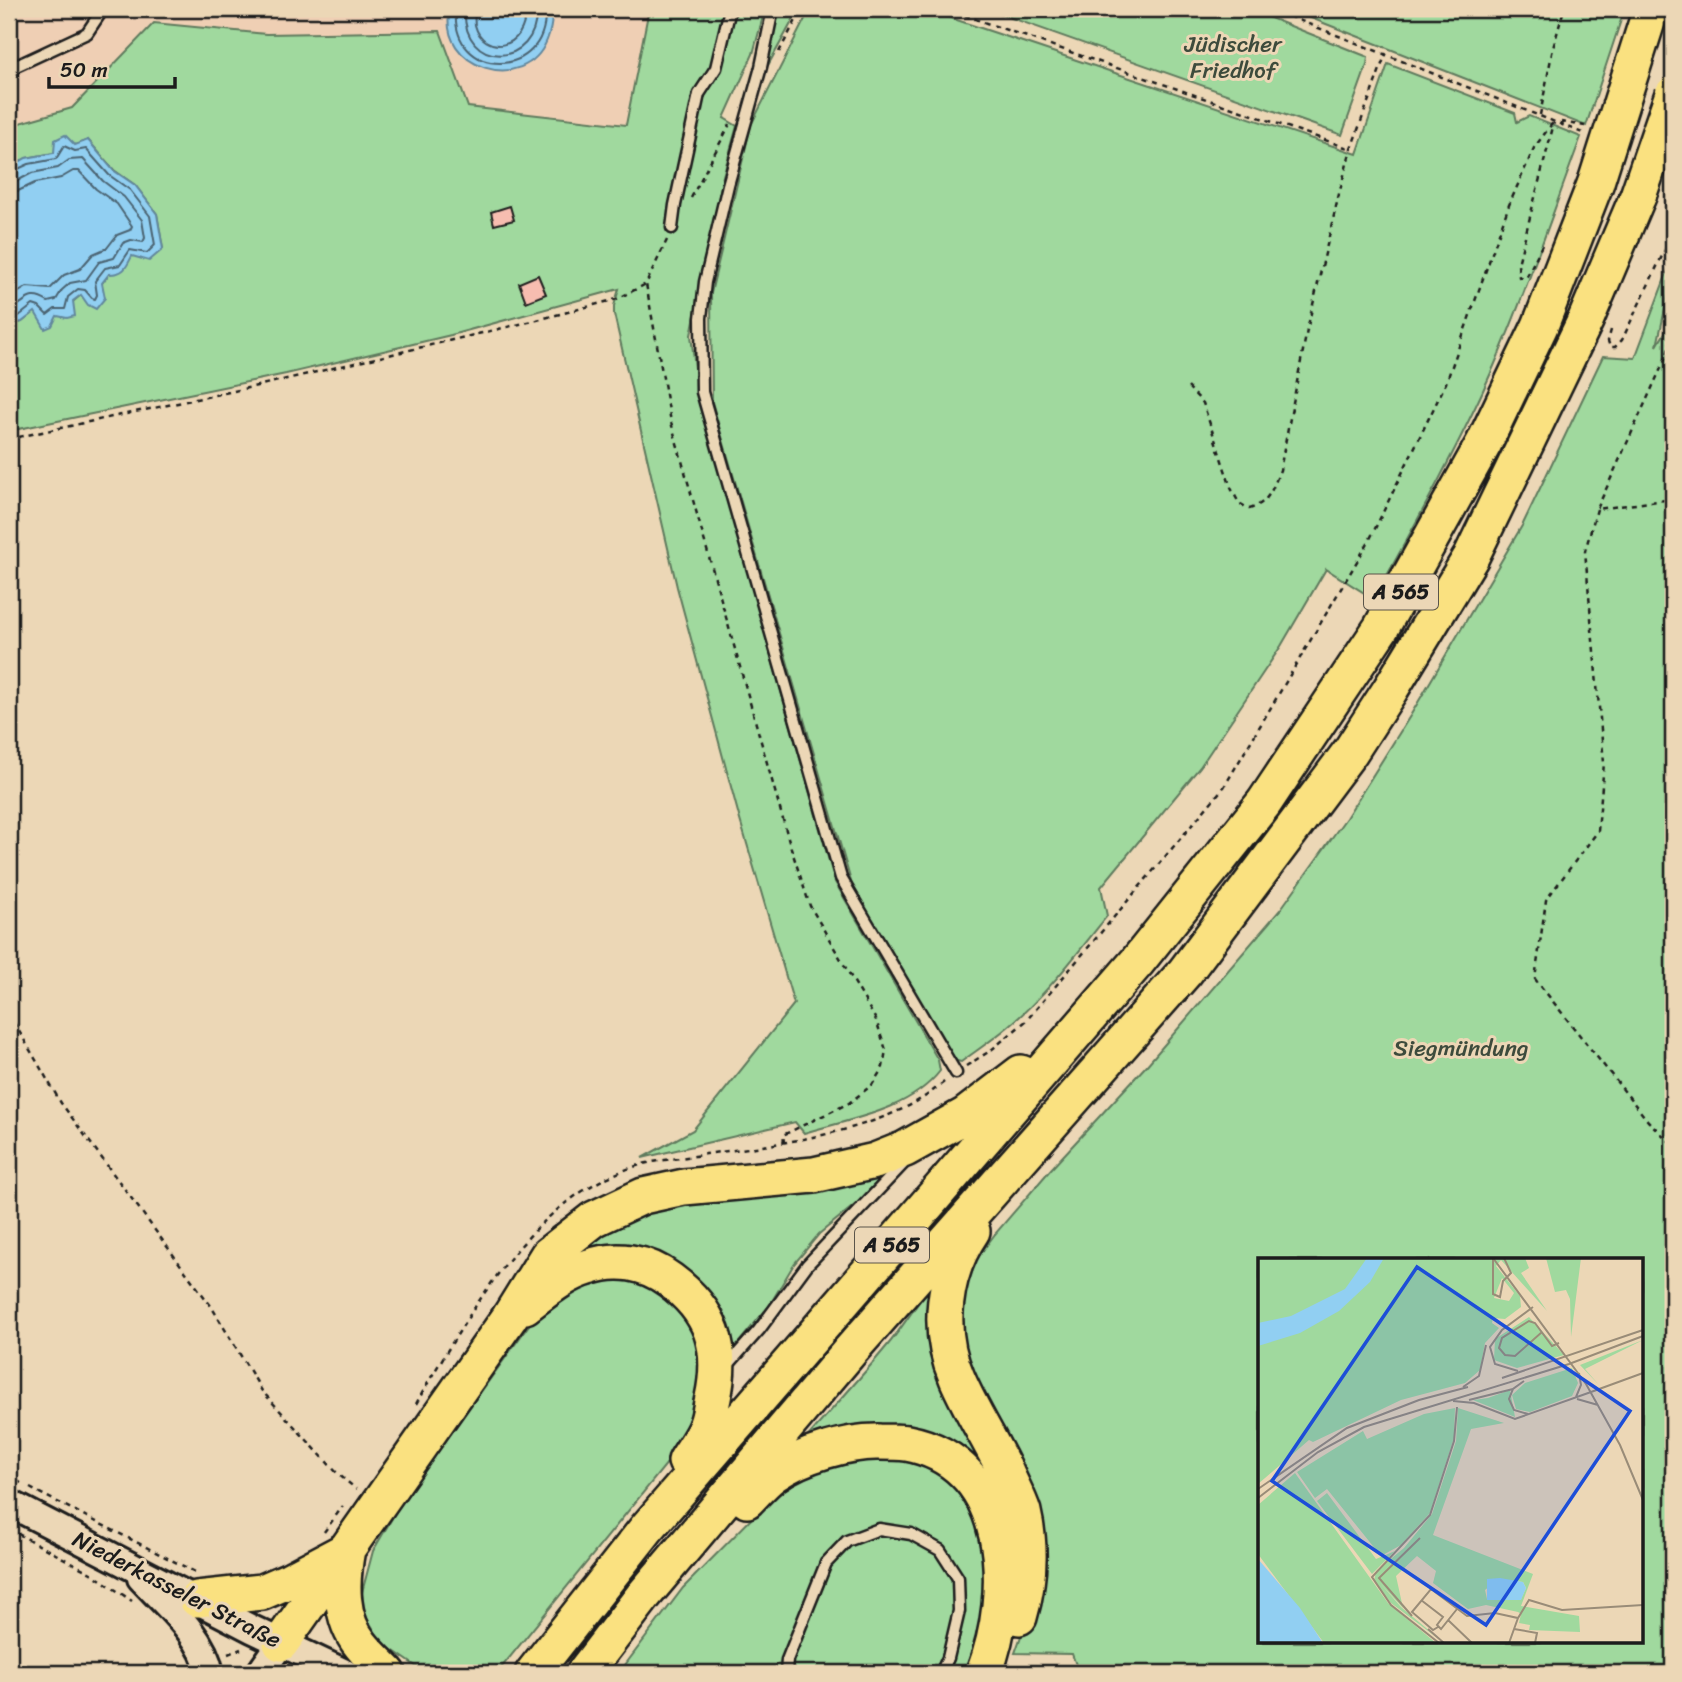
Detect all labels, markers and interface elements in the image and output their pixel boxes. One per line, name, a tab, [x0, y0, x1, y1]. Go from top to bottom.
park label: Jüdischer Friedhof	[1184, 24, 1283, 91]
scale bar	[49, 46, 175, 90]
text: 50 m	[60, 51, 108, 89]
road number: A 565	[1364, 574, 1438, 610]
park label: Siegmündung	[1393, 1028, 1529, 1069]
road number: A 565	[855, 1228, 929, 1262]
inset map	[1258, 1258, 1644, 1644]
street label: Niederkasseler Straße	[65, 1519, 289, 1660]

